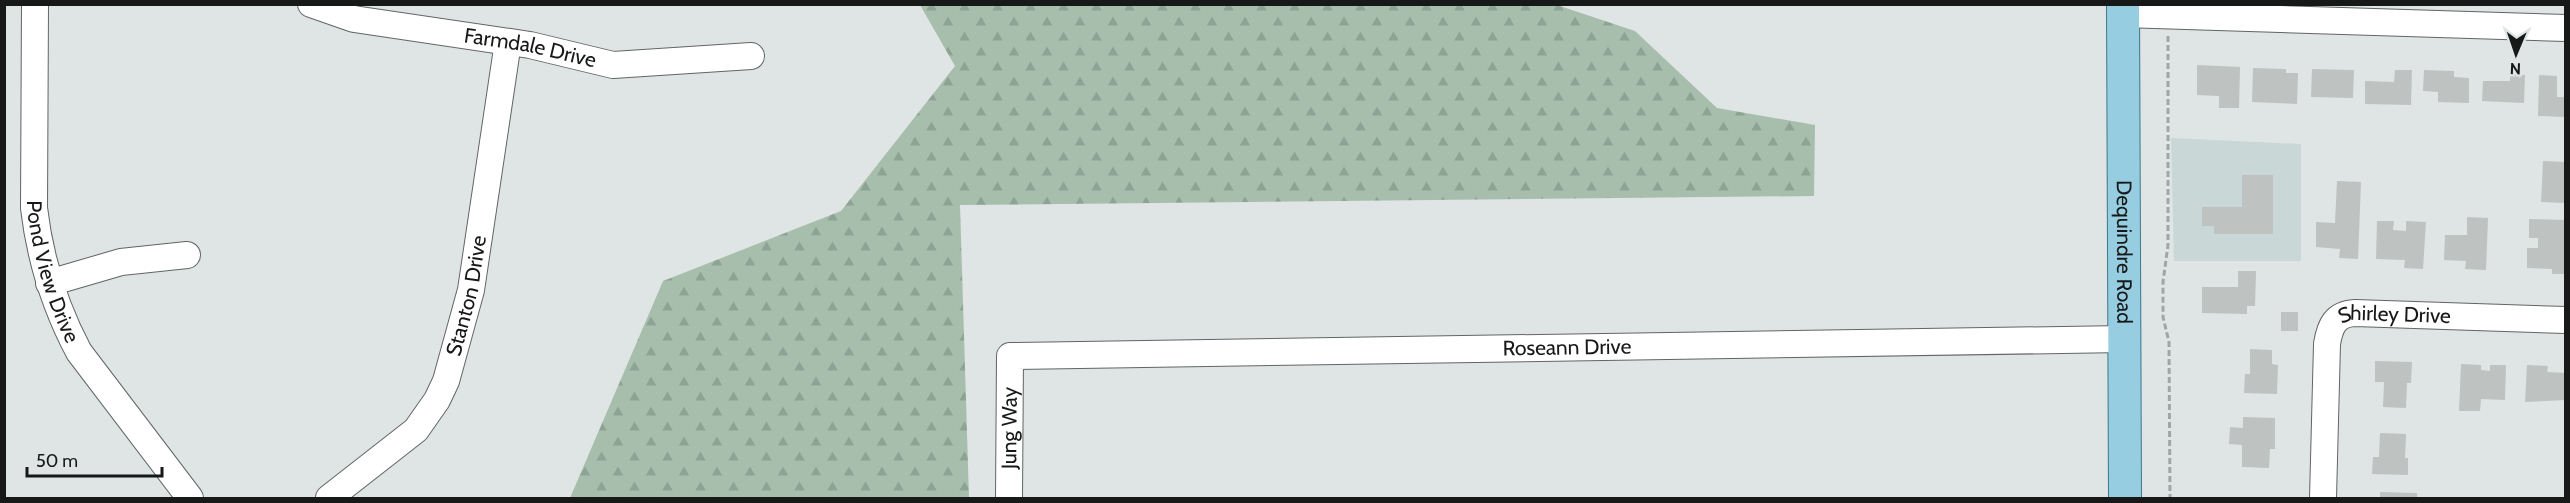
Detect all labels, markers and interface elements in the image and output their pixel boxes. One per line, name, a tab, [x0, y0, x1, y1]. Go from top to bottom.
street label: Farmdale Drive	[462, 22, 599, 73]
north arrow	[2486, 24, 2546, 84]
text: N	[2510, 59, 2521, 78]
street label: Dequindre Road	[2112, 180, 2137, 324]
street label: Pond View Drive	[22, 200, 85, 347]
street label: Stanton Drive	[440, 233, 491, 359]
street label: Shirley Drive	[2334, 300, 2451, 328]
street label: Roseann Drive	[1502, 334, 1632, 360]
street label: Jung Way	[996, 386, 1022, 470]
scale bar	[27, 440, 162, 478]
text: 50 m	[36, 450, 78, 472]

